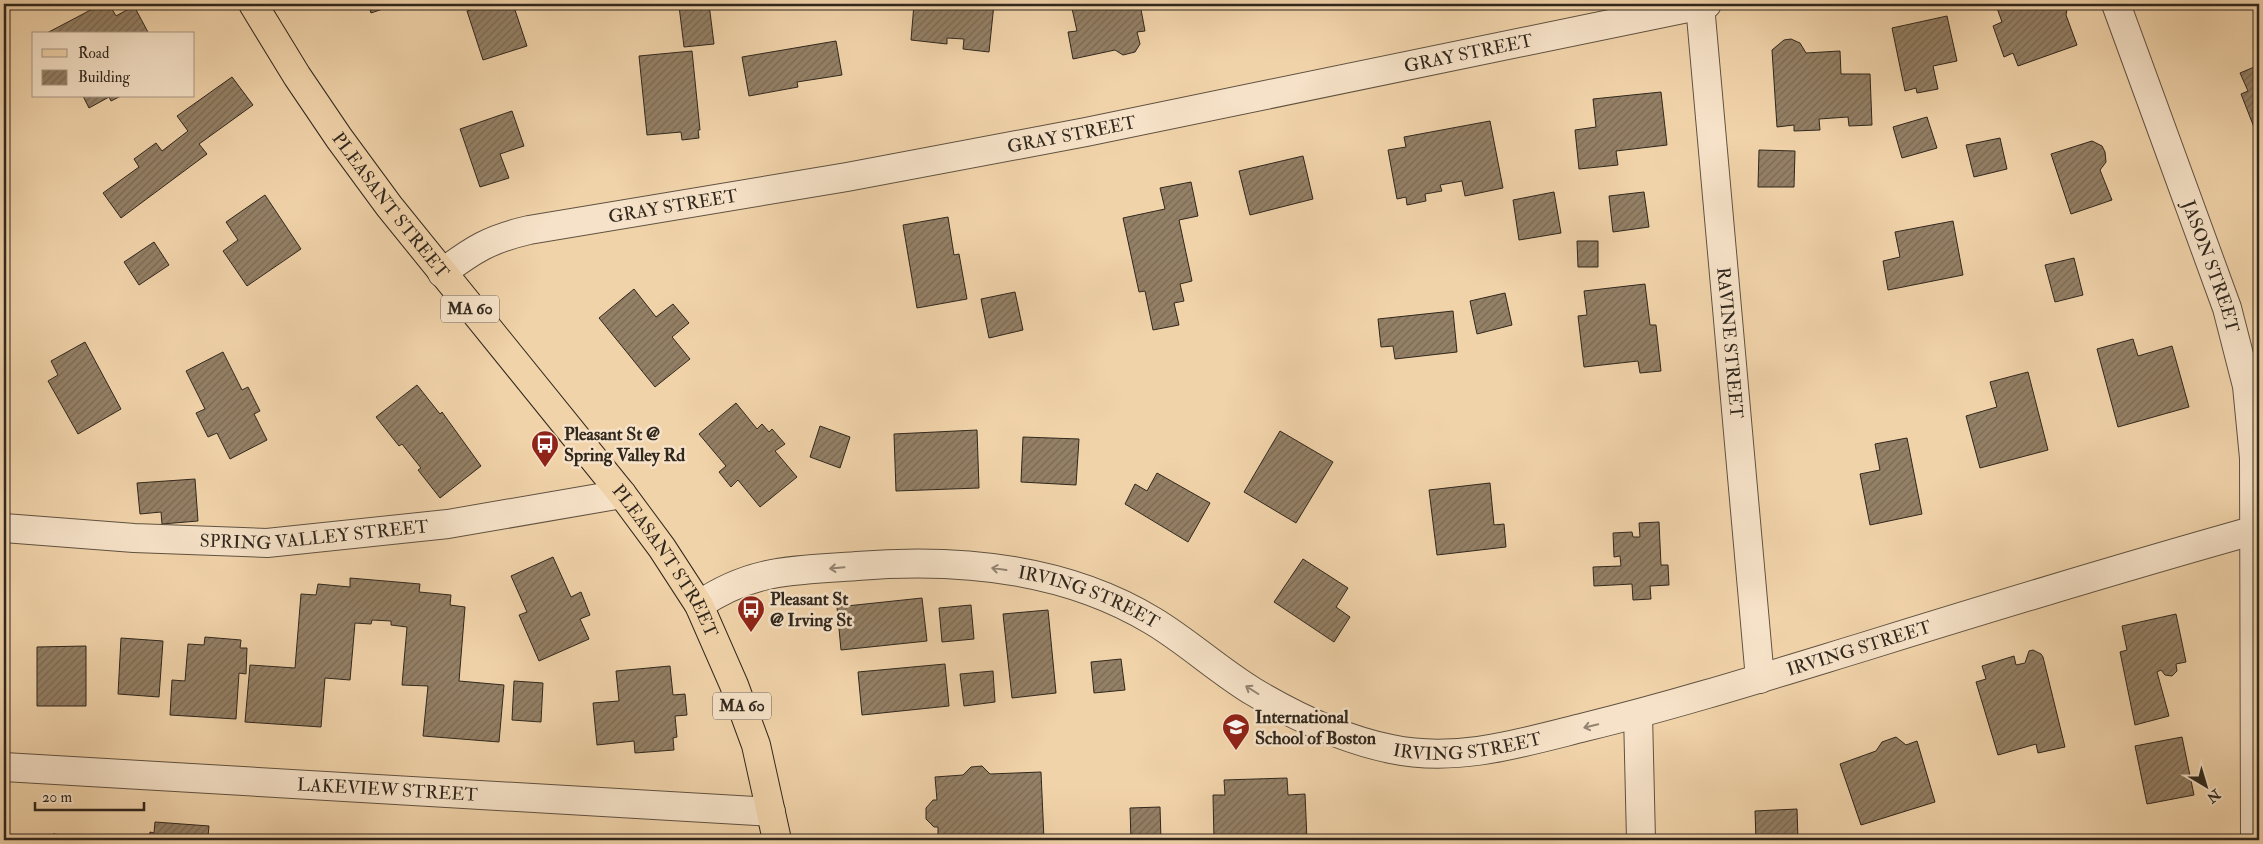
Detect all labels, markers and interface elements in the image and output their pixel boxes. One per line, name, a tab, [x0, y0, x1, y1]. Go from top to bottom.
street label: GRAY STREET	[1402, 29, 1535, 78]
legend	[32, 32, 195, 98]
text: Road	[78, 44, 110, 63]
text: Building	[78, 68, 130, 87]
street label: GRAY STREET	[1005, 110, 1139, 158]
street label: PLEASANT STREET	[327, 128, 455, 283]
street label: GRAY STREET	[607, 184, 740, 228]
street label: JASON STREET	[2177, 196, 2244, 335]
street label: RAVINE STREET	[1712, 266, 1748, 420]
road number: MA 60	[441, 296, 499, 322]
place label: Pleasant St @ Spring Valley Rd	[564, 423, 685, 467]
bus stop icon: Pleasant St @ Spring Valley Rd	[530, 429, 560, 468]
street label: PLEASANT STREET	[607, 480, 723, 641]
street label: SPRING VALLEY STREET	[199, 515, 430, 555]
street label: IRVING STREET	[1016, 560, 1164, 634]
one-way arrow	[829, 563, 845, 572]
one-way arrow	[991, 564, 1007, 574]
place label: Pleasant St @ Irving St	[770, 588, 852, 632]
bus stop icon: Pleasant St @ Irving St	[736, 594, 766, 633]
street label: IRVING STREET	[1784, 615, 1934, 681]
one-way arrow	[1246, 685, 1260, 695]
road number: MA 60	[713, 692, 771, 719]
place label: International School of Boston	[1255, 706, 1377, 750]
school or university icon: International School of Boston	[1221, 712, 1251, 751]
one-way arrow	[1584, 722, 1600, 731]
street label: IRVING STREET	[1391, 727, 1545, 765]
north arrow	[2180, 762, 2230, 812]
street label: LAKEVIEW STREET	[296, 773, 479, 806]
scale bar	[35, 779, 144, 811]
text: N	[2203, 785, 2225, 807]
text: 20 m	[42, 788, 72, 807]

